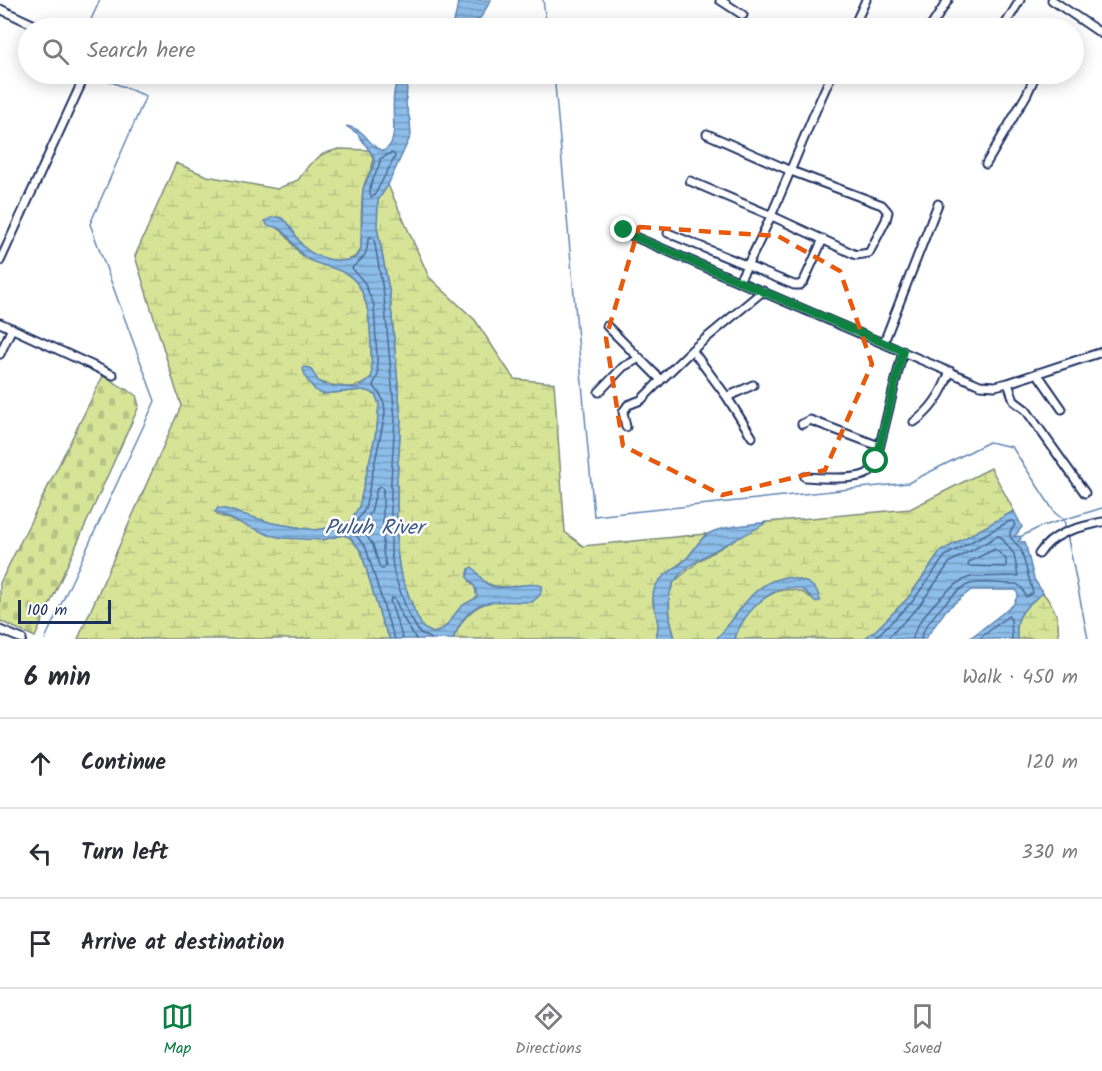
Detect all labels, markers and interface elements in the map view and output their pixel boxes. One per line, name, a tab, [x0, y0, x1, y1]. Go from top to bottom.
search box	[18, 18, 1084, 84]
text: Search here	[87, 34, 195, 69]
icon: search	[39, 35, 72, 68]
route end	[610, 216, 636, 242]
route start	[862, 447, 888, 473]
water label: Puluh River	[325, 512, 428, 545]
scale bar	[18, 597, 111, 624]
text: 100 m	[27, 598, 67, 623]
text: 6 min	[24, 657, 91, 699]
text: Walk · 450 m	[962, 662, 1078, 694]
text: Continue	[81, 746, 166, 781]
icon: ahead	[24, 747, 57, 780]
text: 120 m	[1026, 747, 1078, 779]
text: Turn left	[81, 836, 168, 871]
icon: left	[24, 837, 57, 870]
text: 330 m	[1021, 837, 1078, 869]
text: Arrive at destination	[81, 926, 284, 961]
icon: arrive	[24, 927, 57, 960]
tab: Map	[161, 1000, 194, 1061]
tab: Directions	[515, 1000, 582, 1061]
tab: Saved	[903, 1000, 941, 1061]

